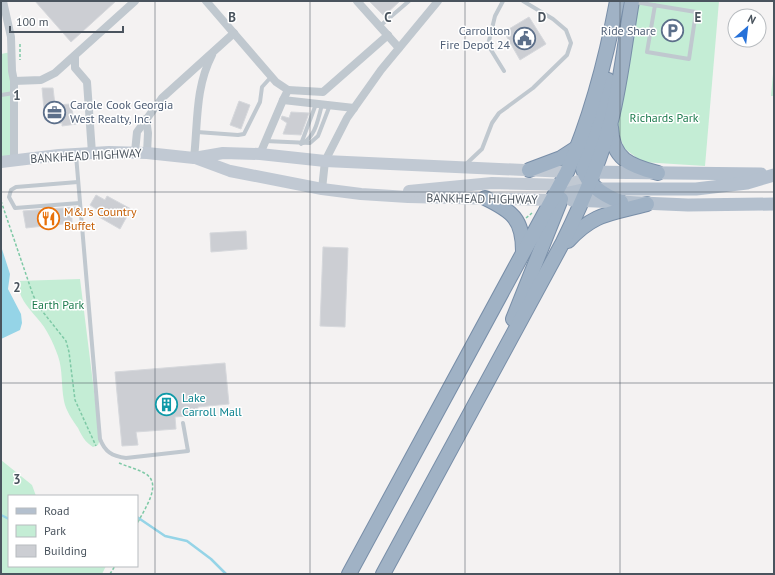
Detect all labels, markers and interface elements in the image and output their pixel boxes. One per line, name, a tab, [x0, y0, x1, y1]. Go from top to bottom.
scale bar	[10, 8, 123, 34]
north arrow	[727, 8, 767, 48]
text: B	[228, 9, 236, 26]
text: C	[384, 9, 392, 26]
text: D	[538, 9, 546, 26]
text: E	[695, 9, 702, 26]
text: N	[745, 11, 758, 27]
text: 100 m	[16, 14, 49, 29]
parking icon: Ride Share	[659, 18, 685, 44]
place label: Carrollton Fire Depot 24	[440, 23, 510, 52]
place label: Ride Share	[601, 23, 656, 38]
public building icon: Carrollton Fire Depot 24	[512, 25, 538, 51]
text: 1	[13, 87, 21, 104]
place label: Carole Cook Georgia West Realty, Inc.	[70, 97, 173, 126]
office icon: Carole Cook Georgia West Realty, Inc.	[41, 99, 67, 125]
park label: Richards Park	[629, 110, 699, 125]
street label: BANKHEAD HIGHWAY	[30, 145, 142, 166]
street label: BANKHEAD HIGHWAY	[426, 190, 538, 207]
place label: M&J's Country Buffet	[64, 204, 137, 233]
restaurant icon: M&J's Country Buffet	[35, 206, 61, 232]
text: 2	[13, 279, 21, 296]
park label: Earth Park	[32, 297, 85, 312]
place label: Lake Carroll Mall	[182, 390, 242, 419]
building icon: Lake Carroll Mall	[153, 392, 179, 418]
text: 3	[13, 471, 21, 488]
legend	[8, 495, 138, 567]
text: Road	[44, 503, 69, 518]
text: Park	[44, 523, 66, 538]
text: Building	[44, 543, 87, 558]

